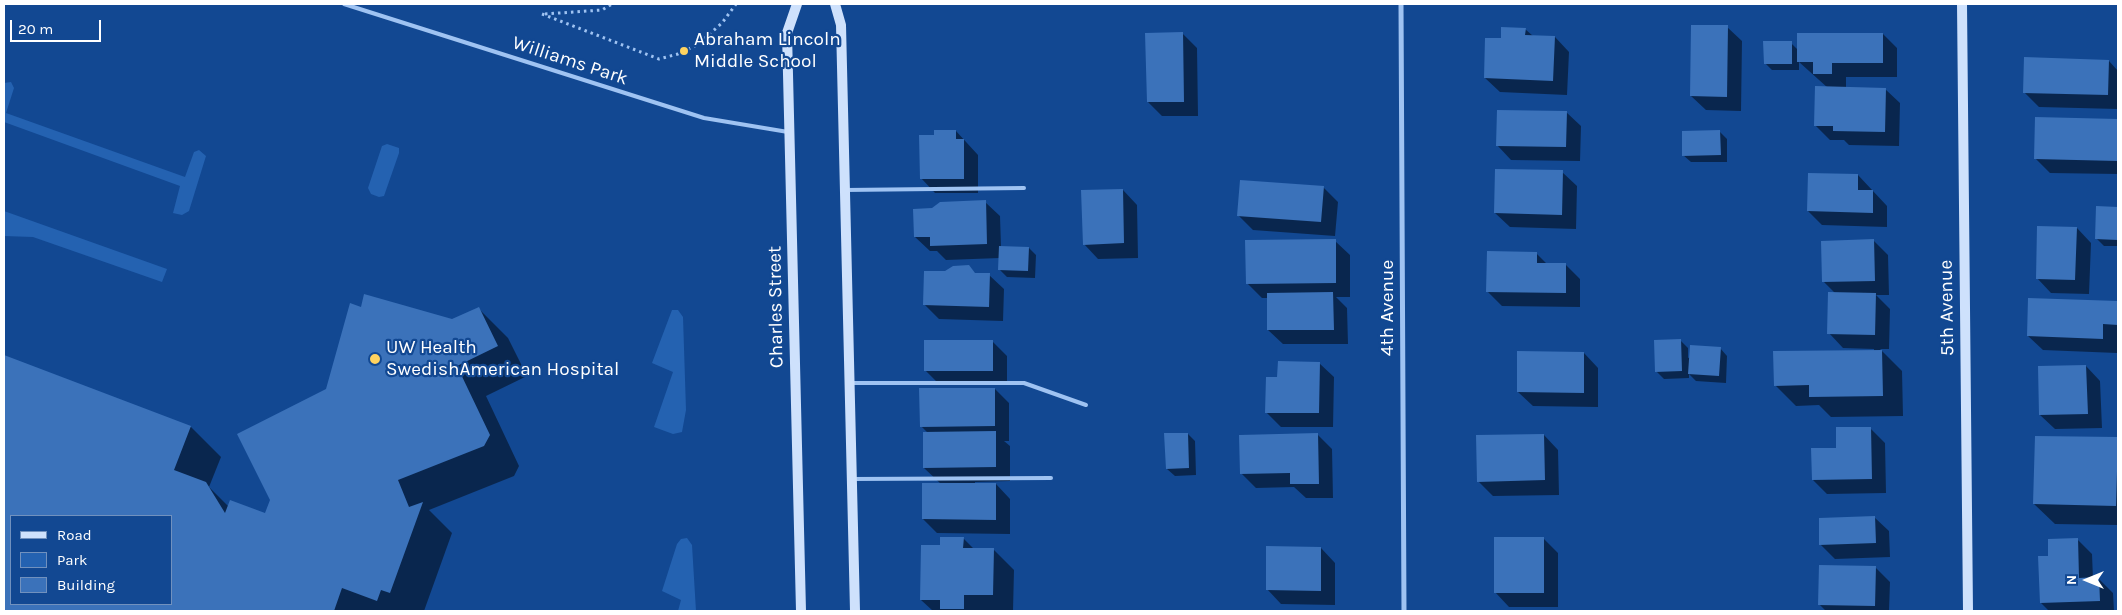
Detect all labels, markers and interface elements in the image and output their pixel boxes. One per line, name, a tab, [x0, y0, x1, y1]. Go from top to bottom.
scale bar	[12, 10, 104, 42]
text: 20 m	[18, 20, 53, 38]
place label: Abraham Lincoln Middle School	[694, 29, 841, 73]
street label: Williams Park	[509, 32, 631, 90]
marker: Abraham Lincoln Middle School	[678, 45, 690, 57]
street label: Charles Street	[764, 246, 788, 368]
street label: 4th Avenue	[1377, 260, 1399, 356]
street label: 5th Avenue	[1935, 260, 1959, 356]
place label: UW Health SwedishAmerican Hospital	[386, 337, 619, 381]
marker: UW Health SwedishAmerican Hospital	[368, 352, 382, 366]
legend	[10, 515, 172, 605]
text: Road	[57, 526, 92, 544]
text: Park	[57, 551, 87, 569]
north arrow	[2062, 555, 2112, 605]
text: N	[2063, 575, 2080, 585]
text: Building	[57, 576, 115, 594]

